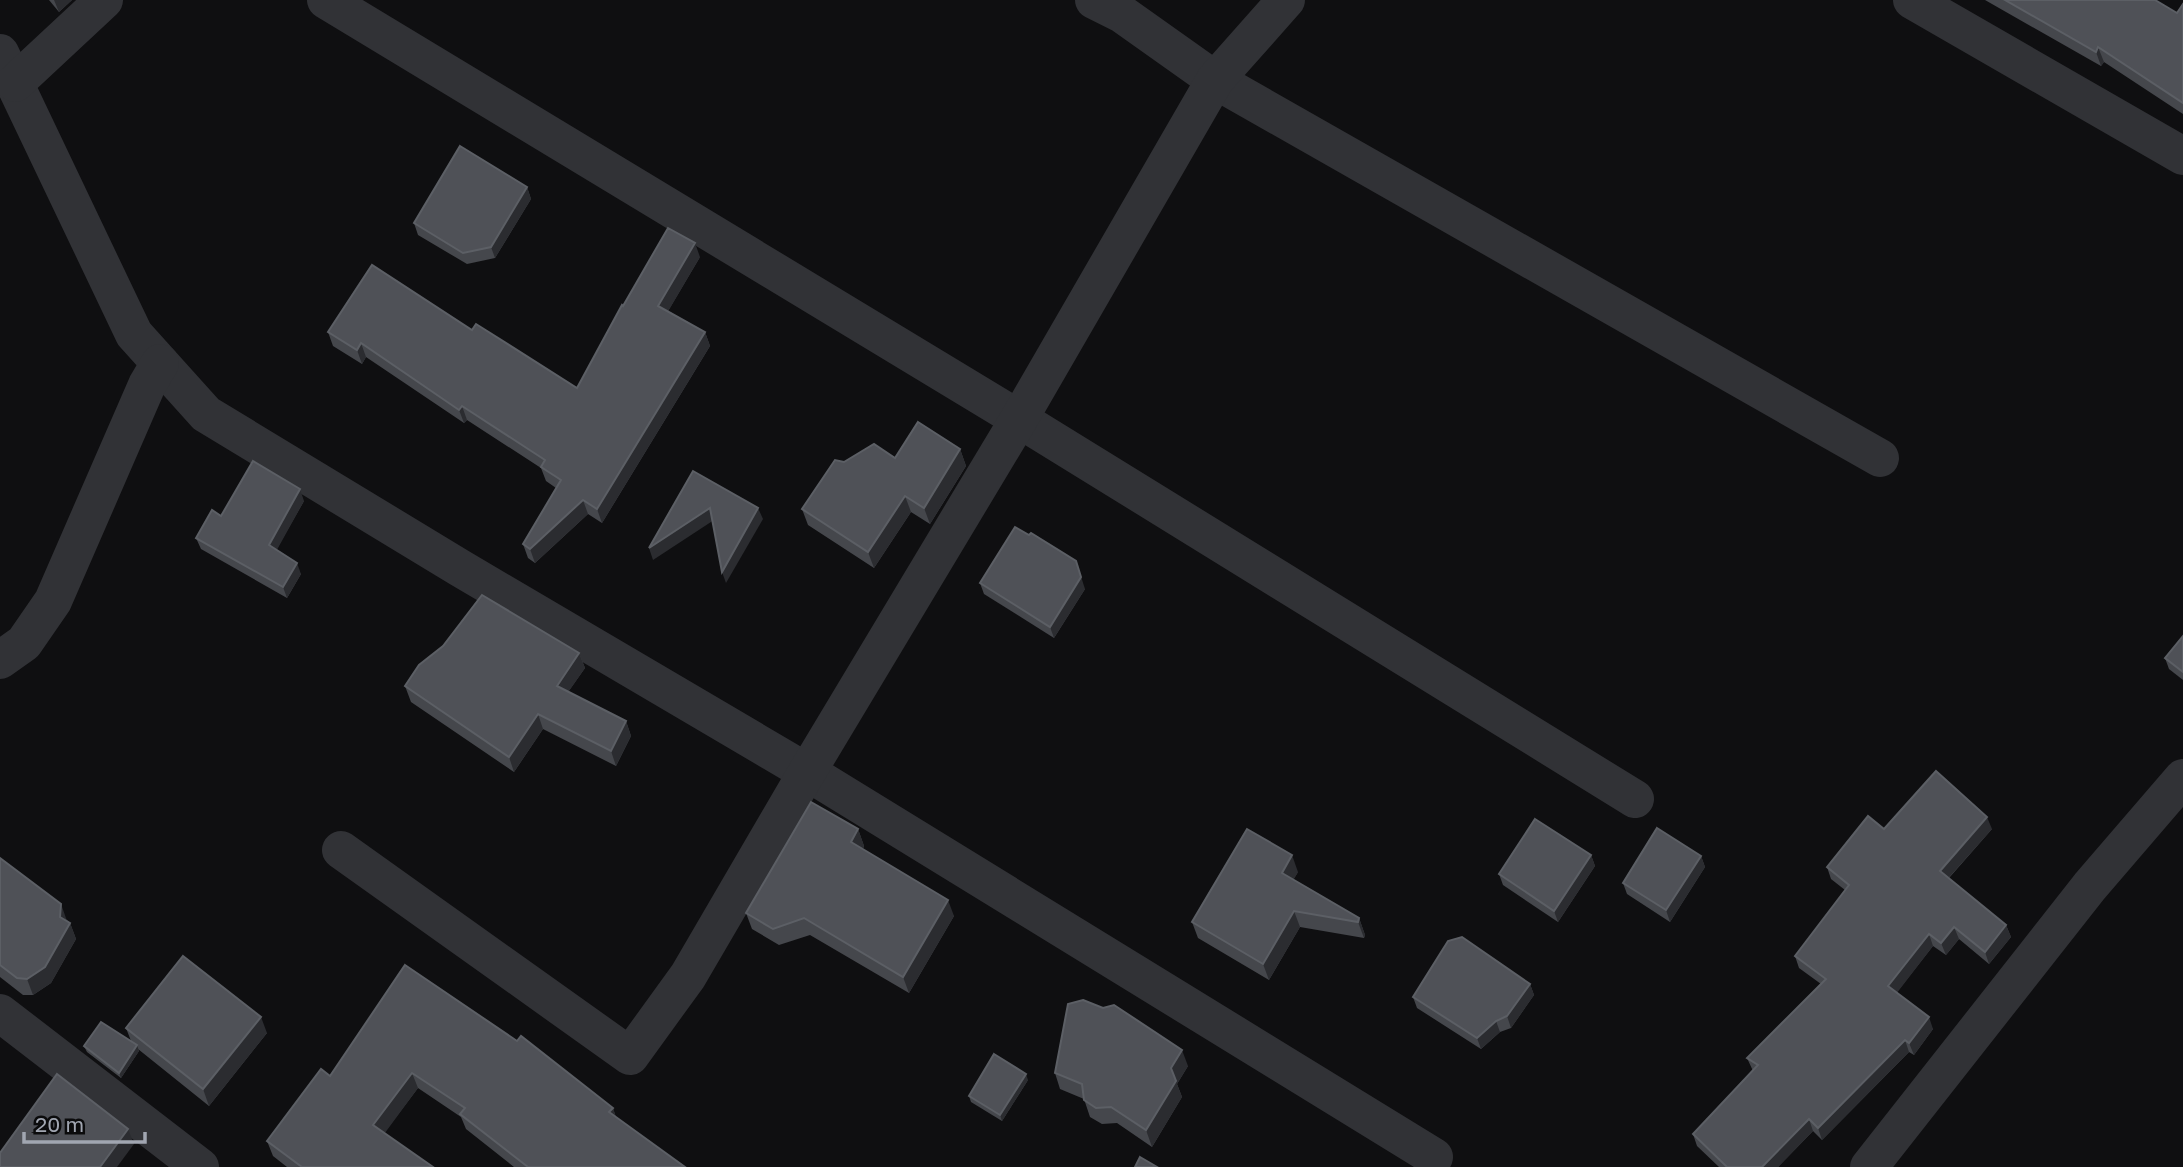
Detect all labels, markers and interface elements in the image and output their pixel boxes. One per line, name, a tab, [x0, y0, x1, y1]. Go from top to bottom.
scale bar	[24, 1100, 145, 1144]
text: 20 m	[35, 1111, 84, 1137]

